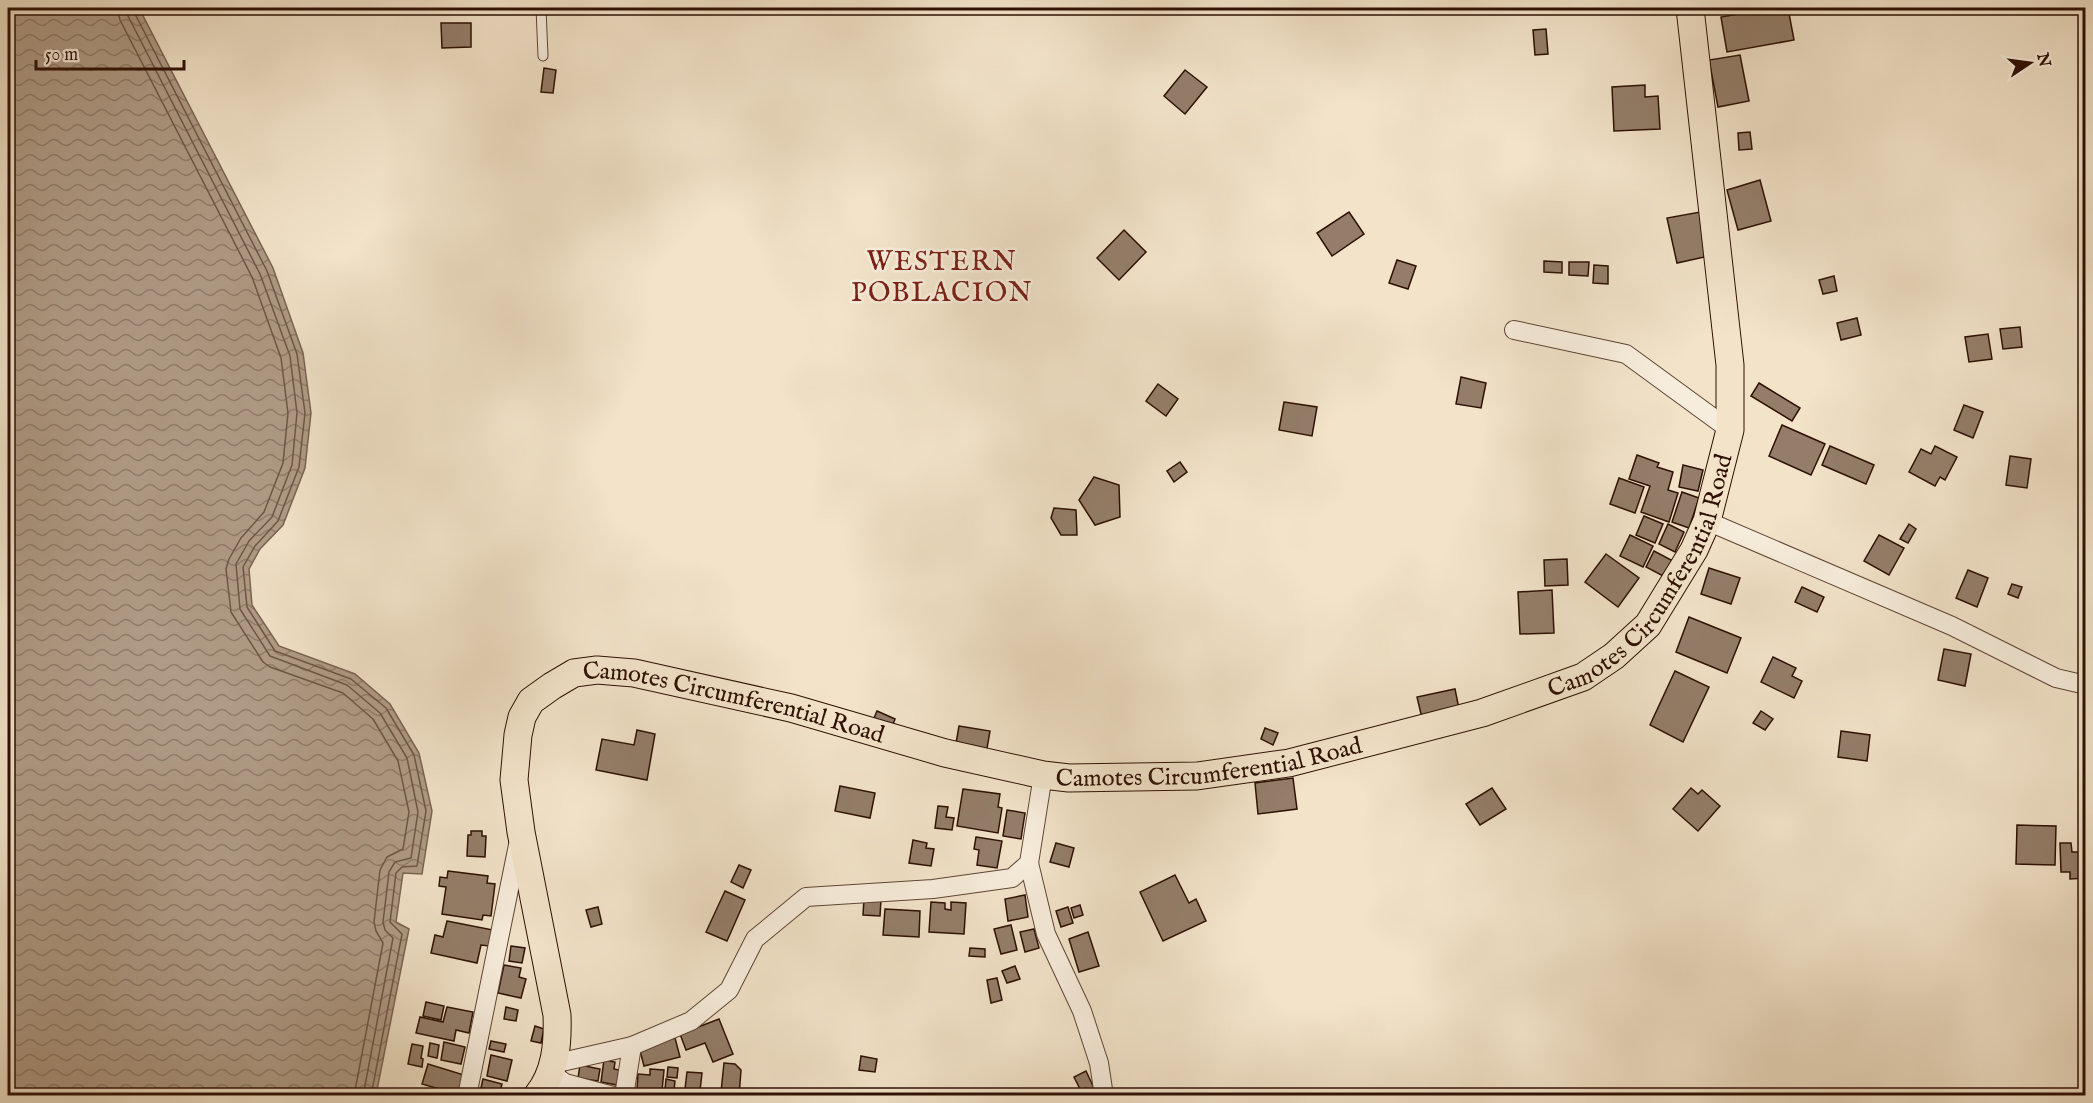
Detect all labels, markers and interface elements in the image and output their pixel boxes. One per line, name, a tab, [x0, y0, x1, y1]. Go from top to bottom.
scale bar	[36, 33, 184, 71]
north arrow	[2000, 33, 2060, 93]
text: 50 m	[45, 44, 78, 67]
text: N	[2031, 50, 2054, 69]
district label: WESTERN POBLACION	[851, 246, 1033, 311]
street label: Camotes Circumferential Road	[1544, 451, 1740, 705]
street label: Camotes Circumferential Road	[581, 656, 888, 751]
street label: Camotes Circumferential Road	[1054, 731, 1366, 795]

